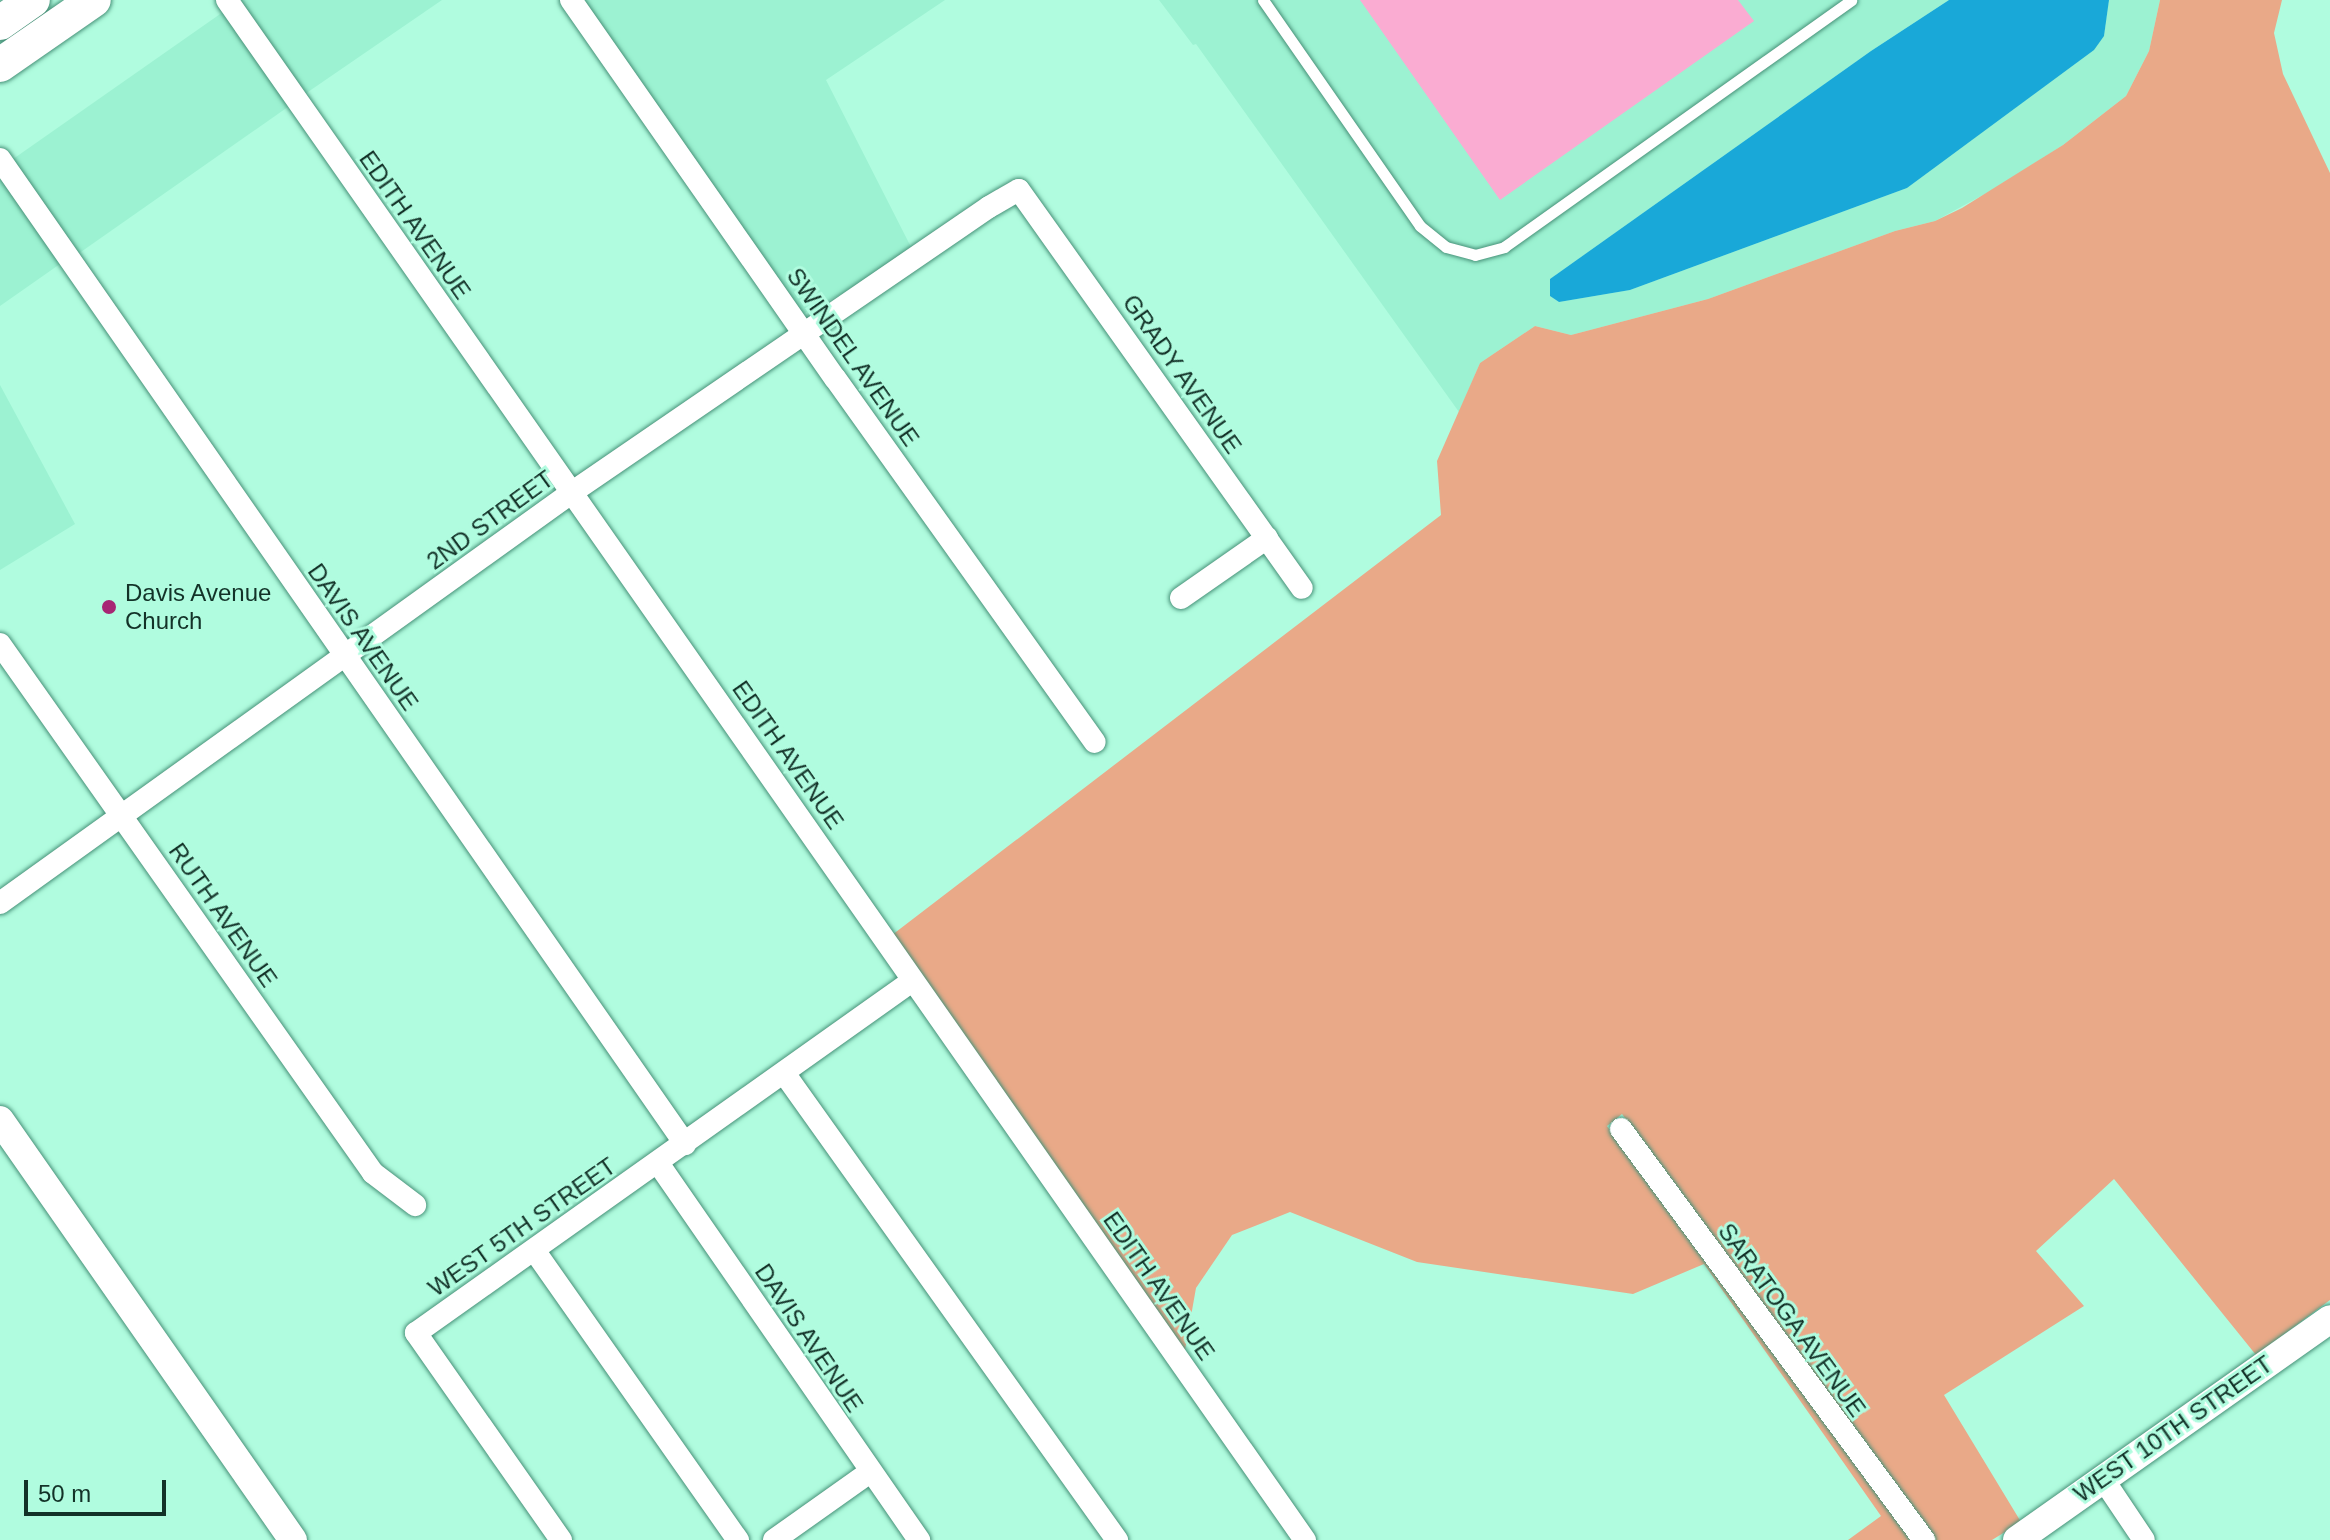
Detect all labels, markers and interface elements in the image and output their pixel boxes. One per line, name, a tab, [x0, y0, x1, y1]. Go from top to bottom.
street label: EDITH AVENUE	[353, 145, 477, 305]
street label: SWINDEL AVENUE	[780, 262, 926, 452]
street label: GRADY AVENUE	[1116, 288, 1248, 460]
street label: 2ND STREET	[421, 464, 559, 576]
street label: DAVIS AVENUE	[301, 558, 425, 716]
place label: Davis Avenue Church	[125, 579, 273, 635]
marker: Davis Avenue Church	[100, 598, 118, 616]
street label: EDITH AVENUE	[726, 675, 850, 835]
street label: RUTH AVENUE	[162, 837, 284, 993]
street label: WEST 5TH STREET	[423, 1151, 621, 1303]
street label: EDITH AVENUE	[1097, 1206, 1221, 1366]
street label: SARATOGA AVENUE	[1711, 1217, 1873, 1423]
street label: DAVIS AVENUE	[748, 1258, 870, 1418]
street label: WEST 10TH STREET	[2068, 1350, 2278, 1508]
scale bar	[28, 1464, 170, 1514]
text: 50 m	[38, 1480, 91, 1507]

